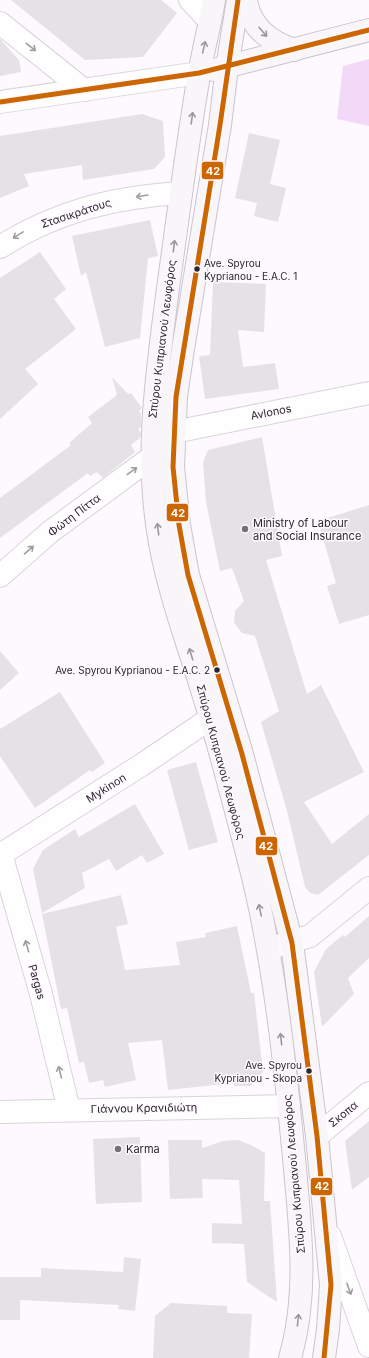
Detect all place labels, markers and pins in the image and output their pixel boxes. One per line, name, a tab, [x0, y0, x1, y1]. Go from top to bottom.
place label: Ave. Spyrou Kyprianou - E.A.C. 1	[204, 257, 297, 282]
marker: Ave. Spyrou Kyprianou - E.A.C. 1	[192, 264, 202, 274]
place label: Ministry of Labour and Social Insurance	[253, 516, 361, 543]
marker: Ministry of Labour and Social Insurance	[240, 524, 250, 534]
place label: Ave. Spyrou Kyprianou - E.A.C. 2	[55, 664, 210, 676]
marker: Ave. Spyrou Kyprianou - E.A.C. 2	[212, 665, 222, 675]
place label: Ave. Spyrou Kyprianou - Skopa	[214, 1059, 302, 1084]
marker: Ave. Spyrou Kyprianou - Skopa	[304, 1066, 314, 1076]
place label: Karma	[126, 1142, 160, 1156]
marker: Karma	[113, 1144, 123, 1154]

